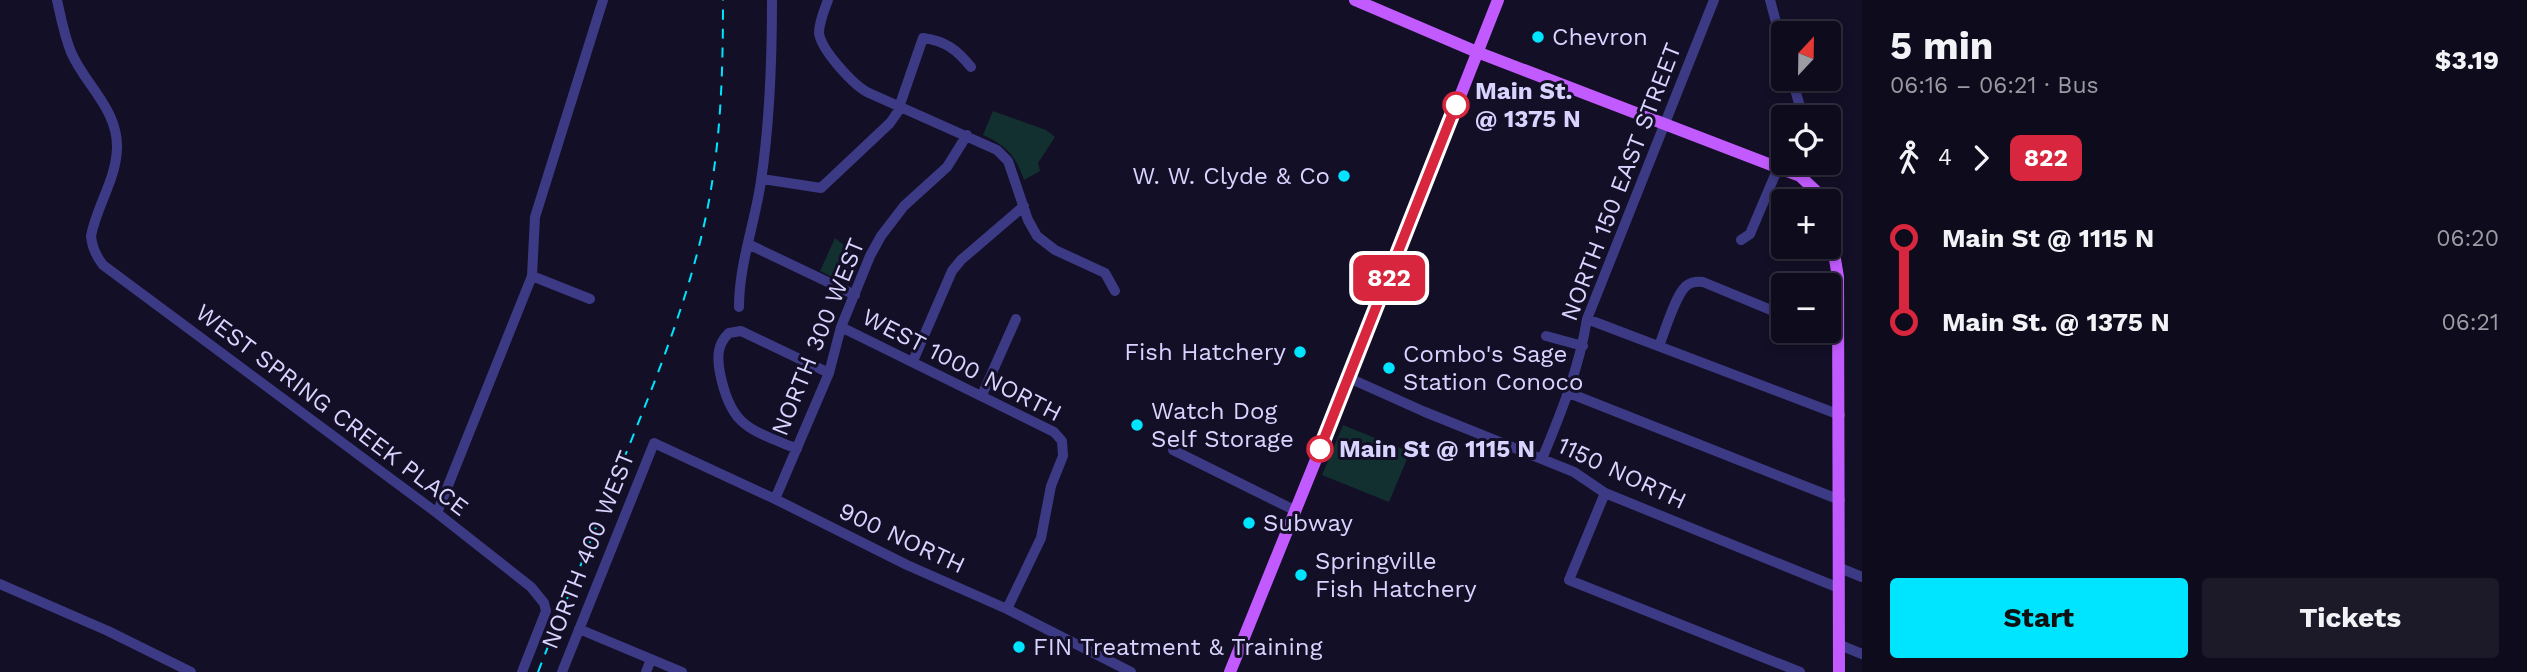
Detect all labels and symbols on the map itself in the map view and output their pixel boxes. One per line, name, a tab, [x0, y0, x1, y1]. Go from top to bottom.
north arrow	[1771, 21, 1841, 91]
place label: Chevron	[1552, 23, 1648, 51]
marker: Chevron	[1530, 29, 1546, 45]
street label: NORTH 150 EAST STREET	[1555, 39, 1687, 325]
place label: Main St. @ 1375 N	[1475, 77, 1581, 133]
marker: Main St. @ 1375 N	[1443, 92, 1469, 118]
place label: W. W. Clyde & Co	[1132, 162, 1330, 190]
marker: W. W. Clyde & Co	[1336, 168, 1352, 184]
street label: NORTH 300 WEST	[766, 234, 870, 440]
line badge: 822	[1349, 255, 1429, 301]
street label: WEST SPRING CREEK PLACE	[190, 298, 474, 522]
street label: WEST 1000 NORTH	[858, 303, 1066, 427]
place label: Fish Hatchery	[1124, 338, 1287, 366]
place label: Combo's Sage Station Conoco	[1403, 340, 1583, 396]
marker: Fish Hatchery	[1292, 344, 1308, 360]
marker: Combo's Sage Station Conoco	[1381, 360, 1397, 376]
place label: Watch Dog Self Storage	[1151, 397, 1294, 453]
marker: Watch Dog Self Storage	[1129, 417, 1145, 433]
street label: 1150 NORTH	[1553, 431, 1691, 515]
place label: Main St @ 1115 N	[1339, 435, 1535, 463]
marker: Main St @ 1115 N	[1307, 436, 1333, 462]
street label: NORTH 400 WEST	[535, 447, 641, 653]
street label: 900 NORTH	[834, 497, 970, 579]
place label: Subway	[1263, 509, 1353, 537]
marker: Subway	[1241, 515, 1257, 531]
place label: Springville Fish Hatchery	[1315, 547, 1477, 603]
marker: Springville Fish Hatchery	[1293, 567, 1309, 583]
place label: FIN Treatment & Training	[1033, 633, 1323, 661]
marker: FIN Treatment & Training	[1011, 639, 1027, 655]

